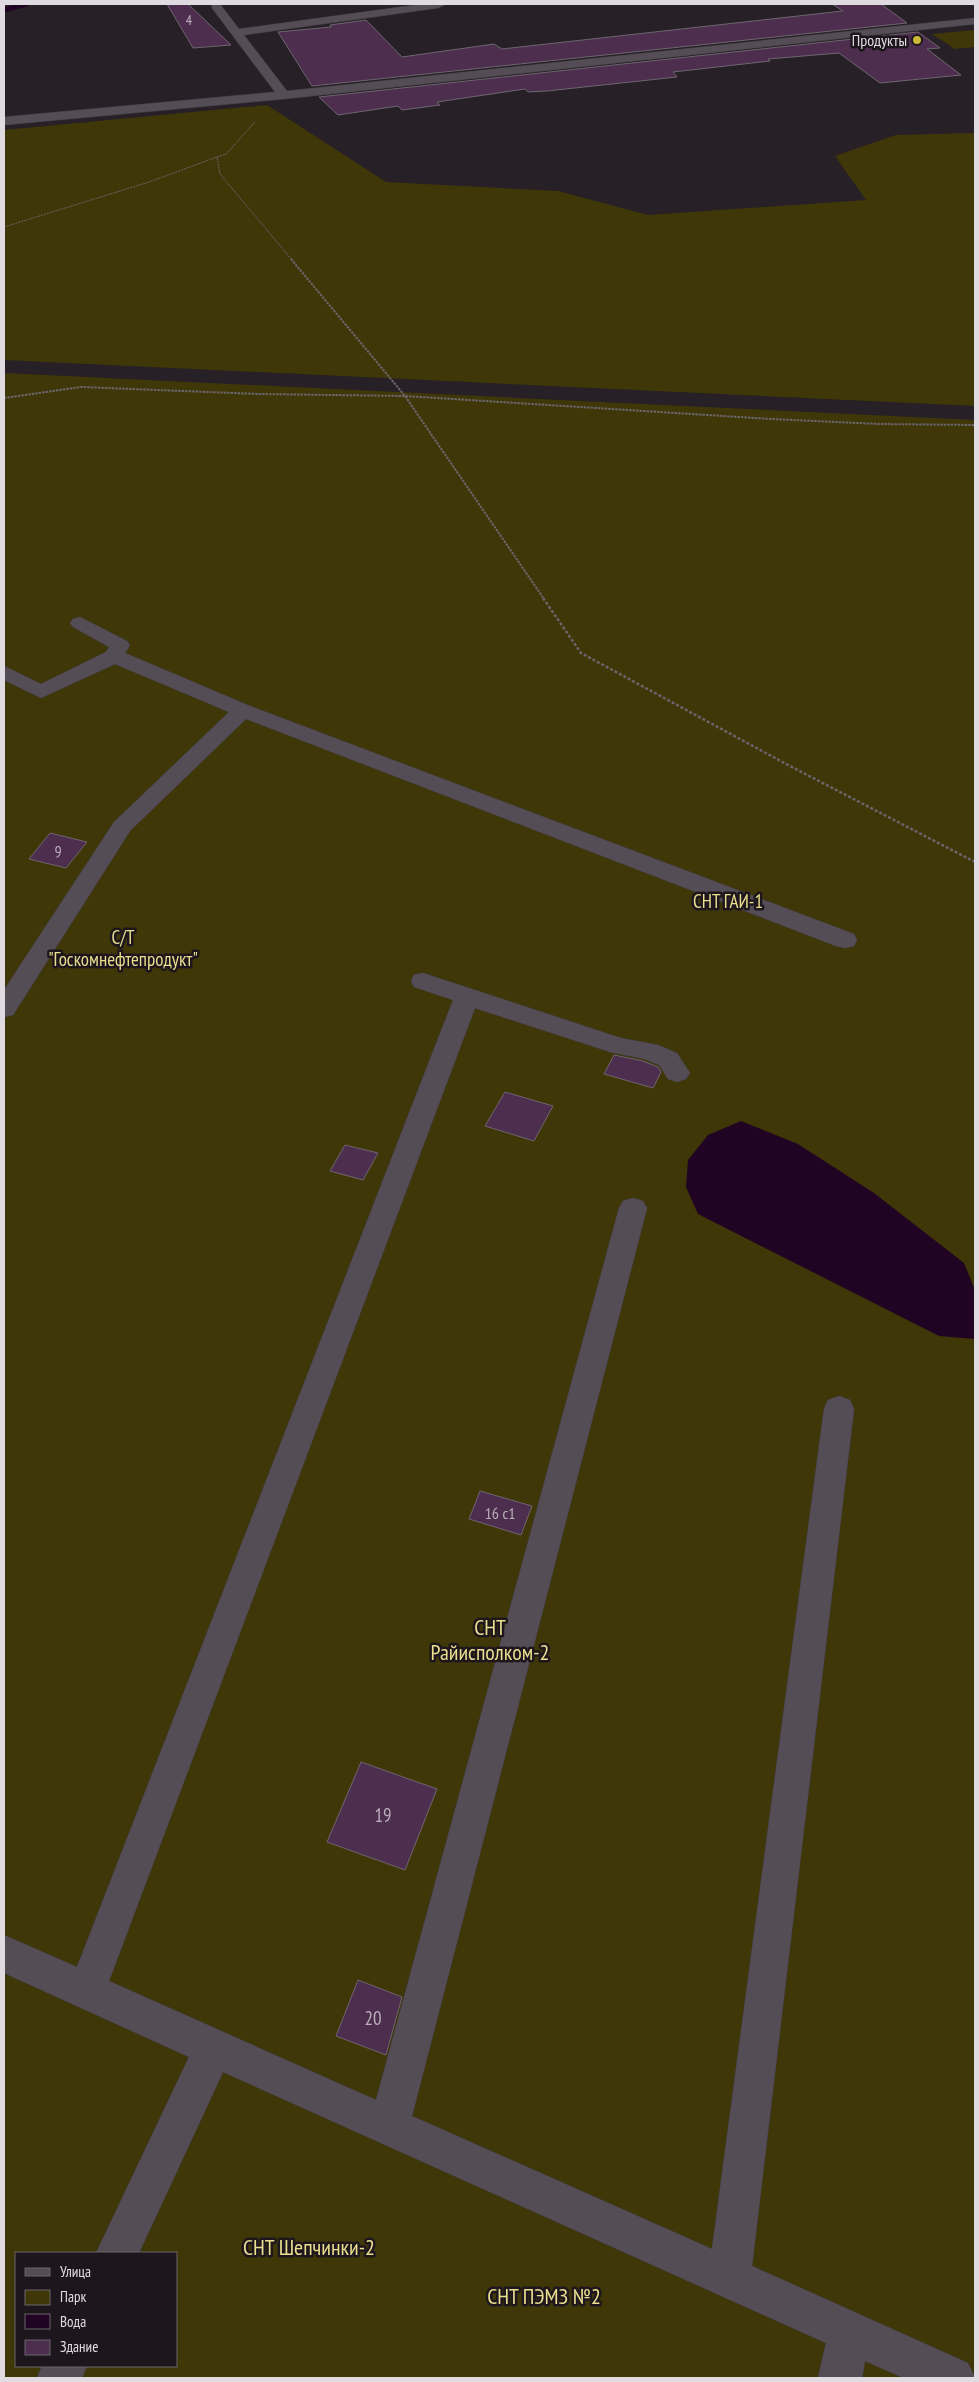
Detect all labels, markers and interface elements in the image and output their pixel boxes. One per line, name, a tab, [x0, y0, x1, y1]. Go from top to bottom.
house number: 4	[186, 11, 193, 29]
place label: Продукты	[852, 30, 907, 50]
marker: Продукты	[911, 34, 923, 46]
house number: 9	[54, 841, 62, 861]
park label: СНТ ГАИ-1	[693, 889, 763, 913]
park label: С/Т "Госкомнефтепродукт"	[48, 925, 198, 971]
house number: 16 с1	[485, 1503, 515, 1523]
park label: СНТ Райисполком-2	[431, 1613, 549, 1666]
house number: 19	[374, 1803, 392, 1827]
house number: 20	[364, 2006, 382, 2030]
park label: СНТ Шепчинки-2	[243, 2233, 375, 2261]
legend	[15, 2252, 178, 2367]
text: Улица	[60, 2262, 91, 2281]
park label: СНТ ПЭМЗ №2	[487, 2282, 601, 2310]
text: Парк	[60, 2287, 86, 2306]
text: Вода	[60, 2312, 86, 2331]
text: Здание	[60, 2337, 98, 2356]

